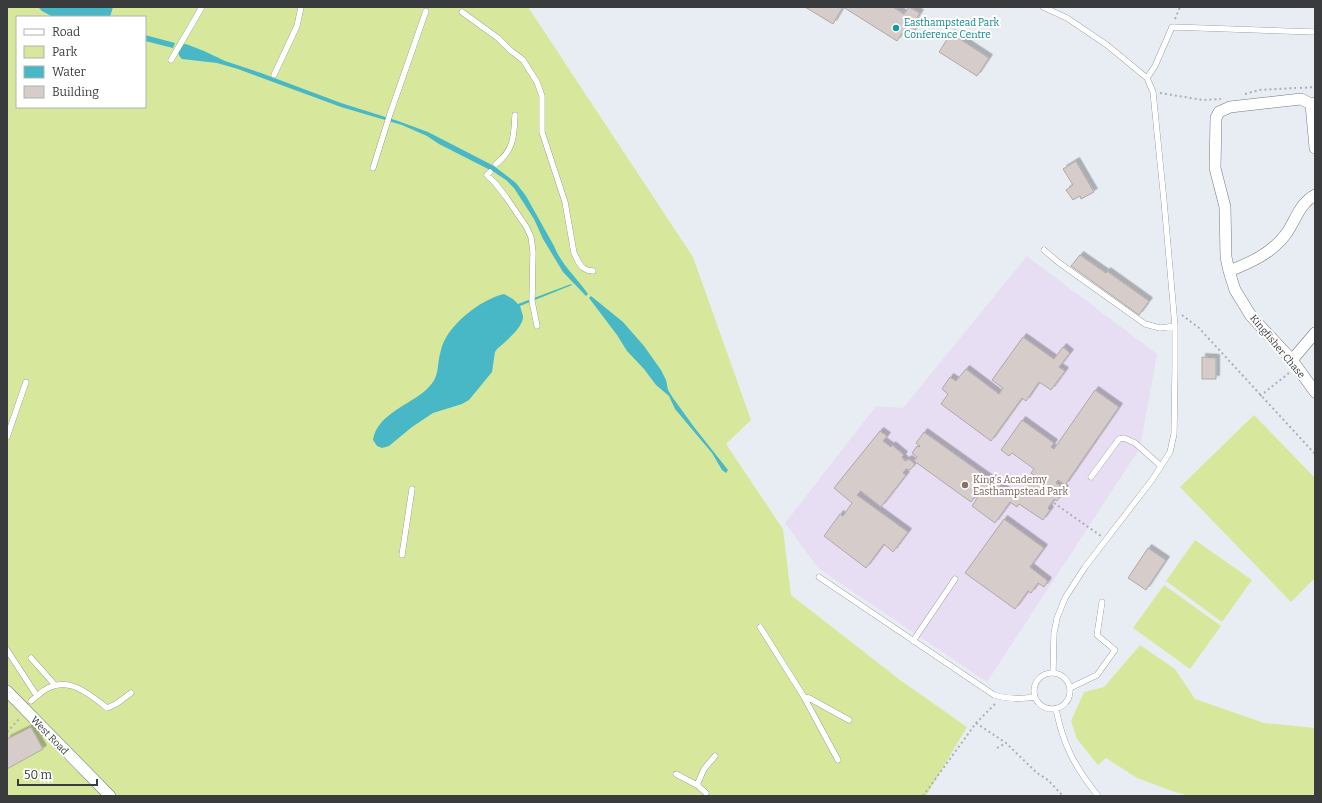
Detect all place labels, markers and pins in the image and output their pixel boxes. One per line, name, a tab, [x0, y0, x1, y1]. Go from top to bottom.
place label: Easthampstead Park Conference Centre	[904, 17, 1000, 41]
marker: Easthampstead Park Conference Centre	[891, 23, 901, 33]
place label: King's Academy Easthampstead Park	[973, 474, 1069, 498]
marker: King's Academy Easthampstead Park	[960, 480, 970, 490]

